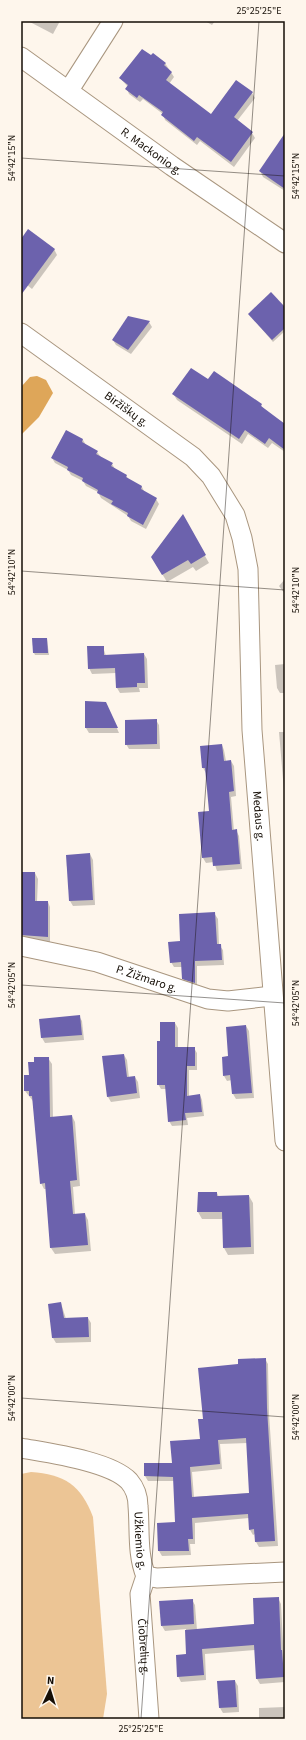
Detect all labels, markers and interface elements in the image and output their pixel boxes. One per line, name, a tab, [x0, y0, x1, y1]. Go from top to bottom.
text: 25°25'25"E	[236, 4, 282, 18]
street label: R. Mackonio g.	[117, 124, 186, 180]
text: 54°42'15"N	[5, 135, 19, 181]
text: 54°42'15"N	[289, 153, 303, 199]
street label: Biržiškų g.	[100, 388, 152, 431]
text: 54°42'10"N	[5, 549, 19, 595]
text: 54°42'10"N	[289, 567, 303, 613]
street label: Medaus g.	[248, 790, 269, 842]
street label: P. Žižmaro g.	[114, 961, 179, 997]
text: 54°42'05"N	[5, 962, 19, 1008]
text: 54°42'05"N	[289, 980, 303, 1026]
text: 54°42'00"N	[5, 1375, 19, 1421]
text: 54°42'00"N	[289, 1394, 303, 1440]
street label: Užkiemio g.	[129, 1511, 151, 1572]
street label: Čiobrelių g.	[133, 1618, 154, 1676]
north arrow	[30, 1670, 70, 1710]
text: N	[46, 1673, 55, 1688]
text: 25°25'25"E	[118, 1722, 164, 1736]

